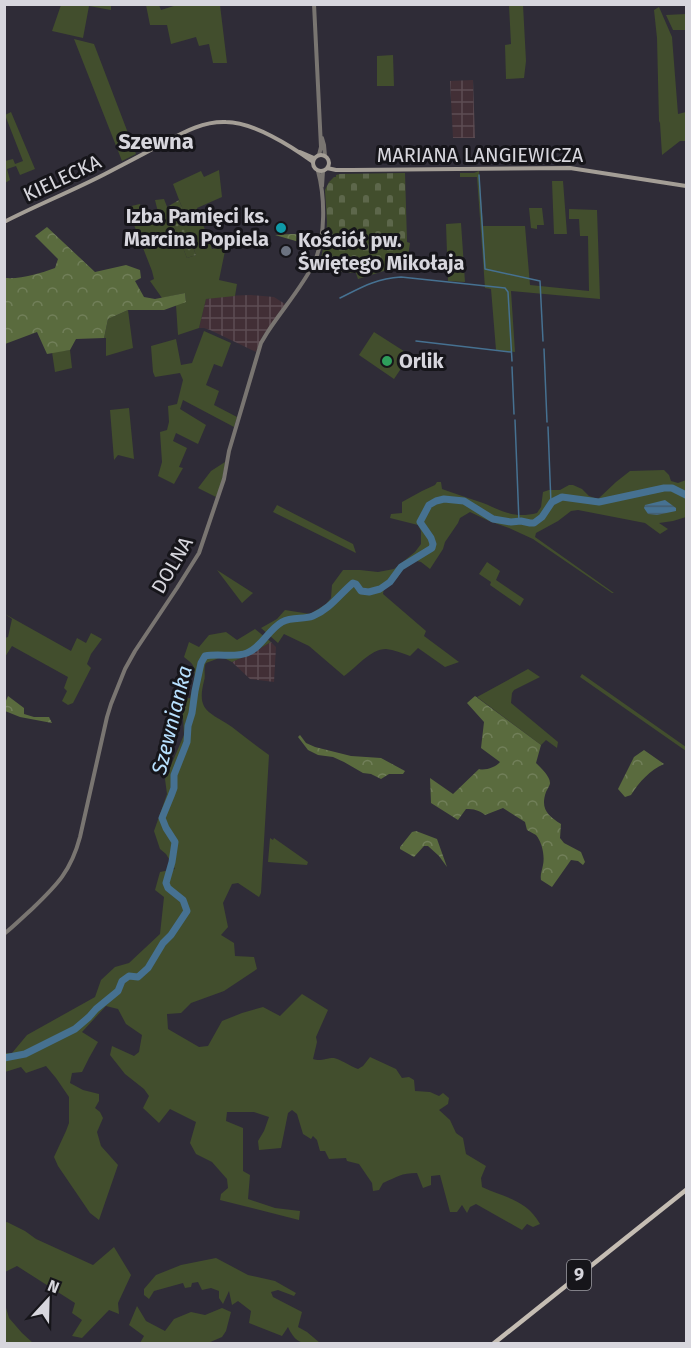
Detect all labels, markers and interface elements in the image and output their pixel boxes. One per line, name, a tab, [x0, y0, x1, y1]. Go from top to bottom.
district label: Szewna	[118, 128, 194, 155]
street label: MARIANA LANGIEWICZA	[377, 143, 584, 167]
street label: KIELECKA	[19, 149, 105, 206]
place label: Izba Pamięci ks. Marcina Popiela	[124, 204, 269, 251]
marker: Izba Pamięci ks. Marcina Popiela	[274, 221, 288, 235]
place label: Kościół pw. Świętego Mikołaja	[298, 228, 465, 275]
marker: Kościół pw. Świętego Mikołaja	[279, 244, 293, 258]
place label: Orlik	[399, 349, 444, 373]
marker: Orlik	[380, 354, 394, 368]
street label: DOLNA	[146, 532, 198, 598]
water label: Szewnianka	[146, 663, 198, 778]
road number: 9	[567, 1260, 591, 1290]
north arrow	[18, 1270, 78, 1330]
text: N	[45, 1276, 62, 1297]

